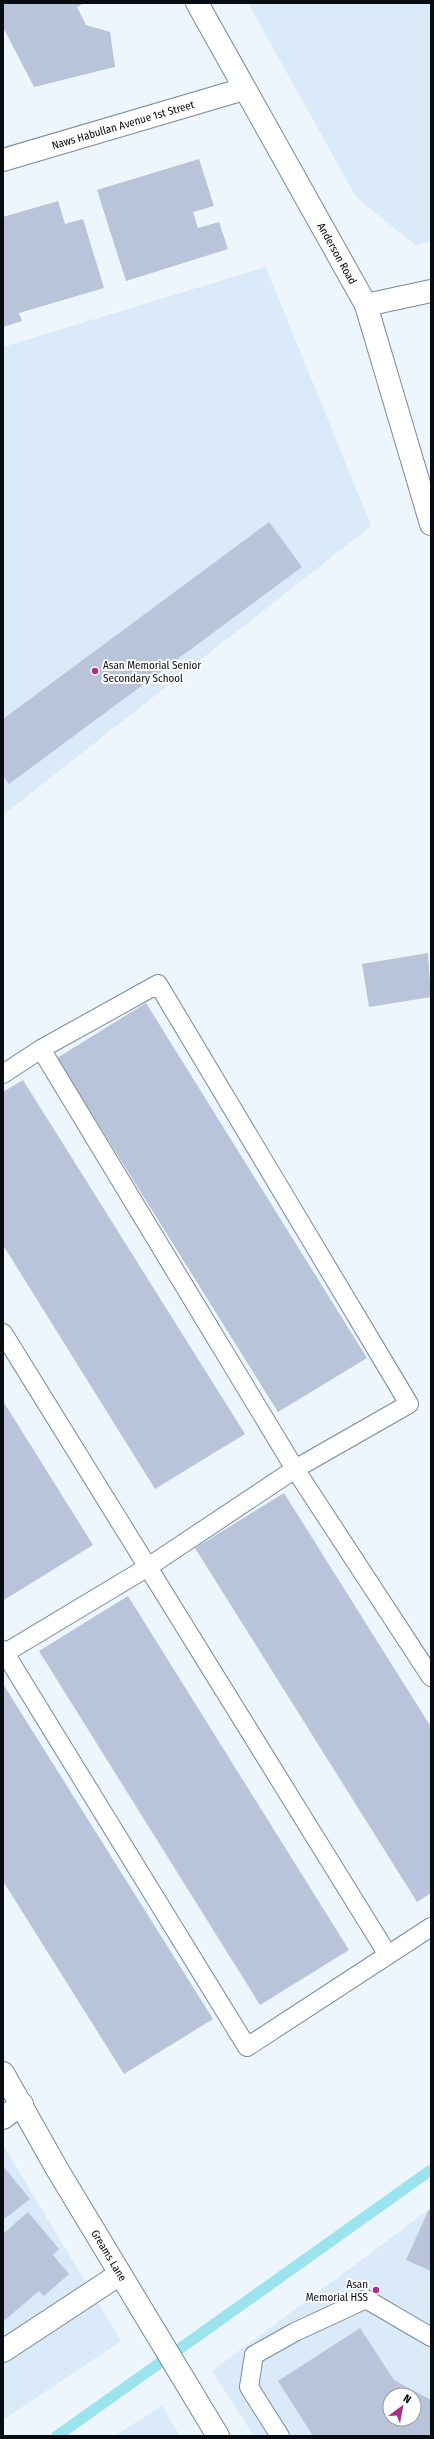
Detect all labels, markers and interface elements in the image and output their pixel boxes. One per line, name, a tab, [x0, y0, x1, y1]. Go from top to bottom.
street label: Naws Habullan Avenue 1st Street	[50, 97, 196, 152]
street label: Anderson Road	[315, 220, 360, 286]
place label: Asan Memorial Senior Secondary School	[103, 659, 201, 685]
marker: Asan Memorial Senior Secondary School	[90, 666, 100, 676]
street label: Greams Lane	[89, 2227, 130, 2283]
place label: Asan Memorial HSS	[306, 2278, 369, 2304]
marker: Asan Memorial HSS	[371, 2285, 381, 2295]
north arrow	[382, 2387, 422, 2427]
text: N	[401, 2392, 413, 2406]

